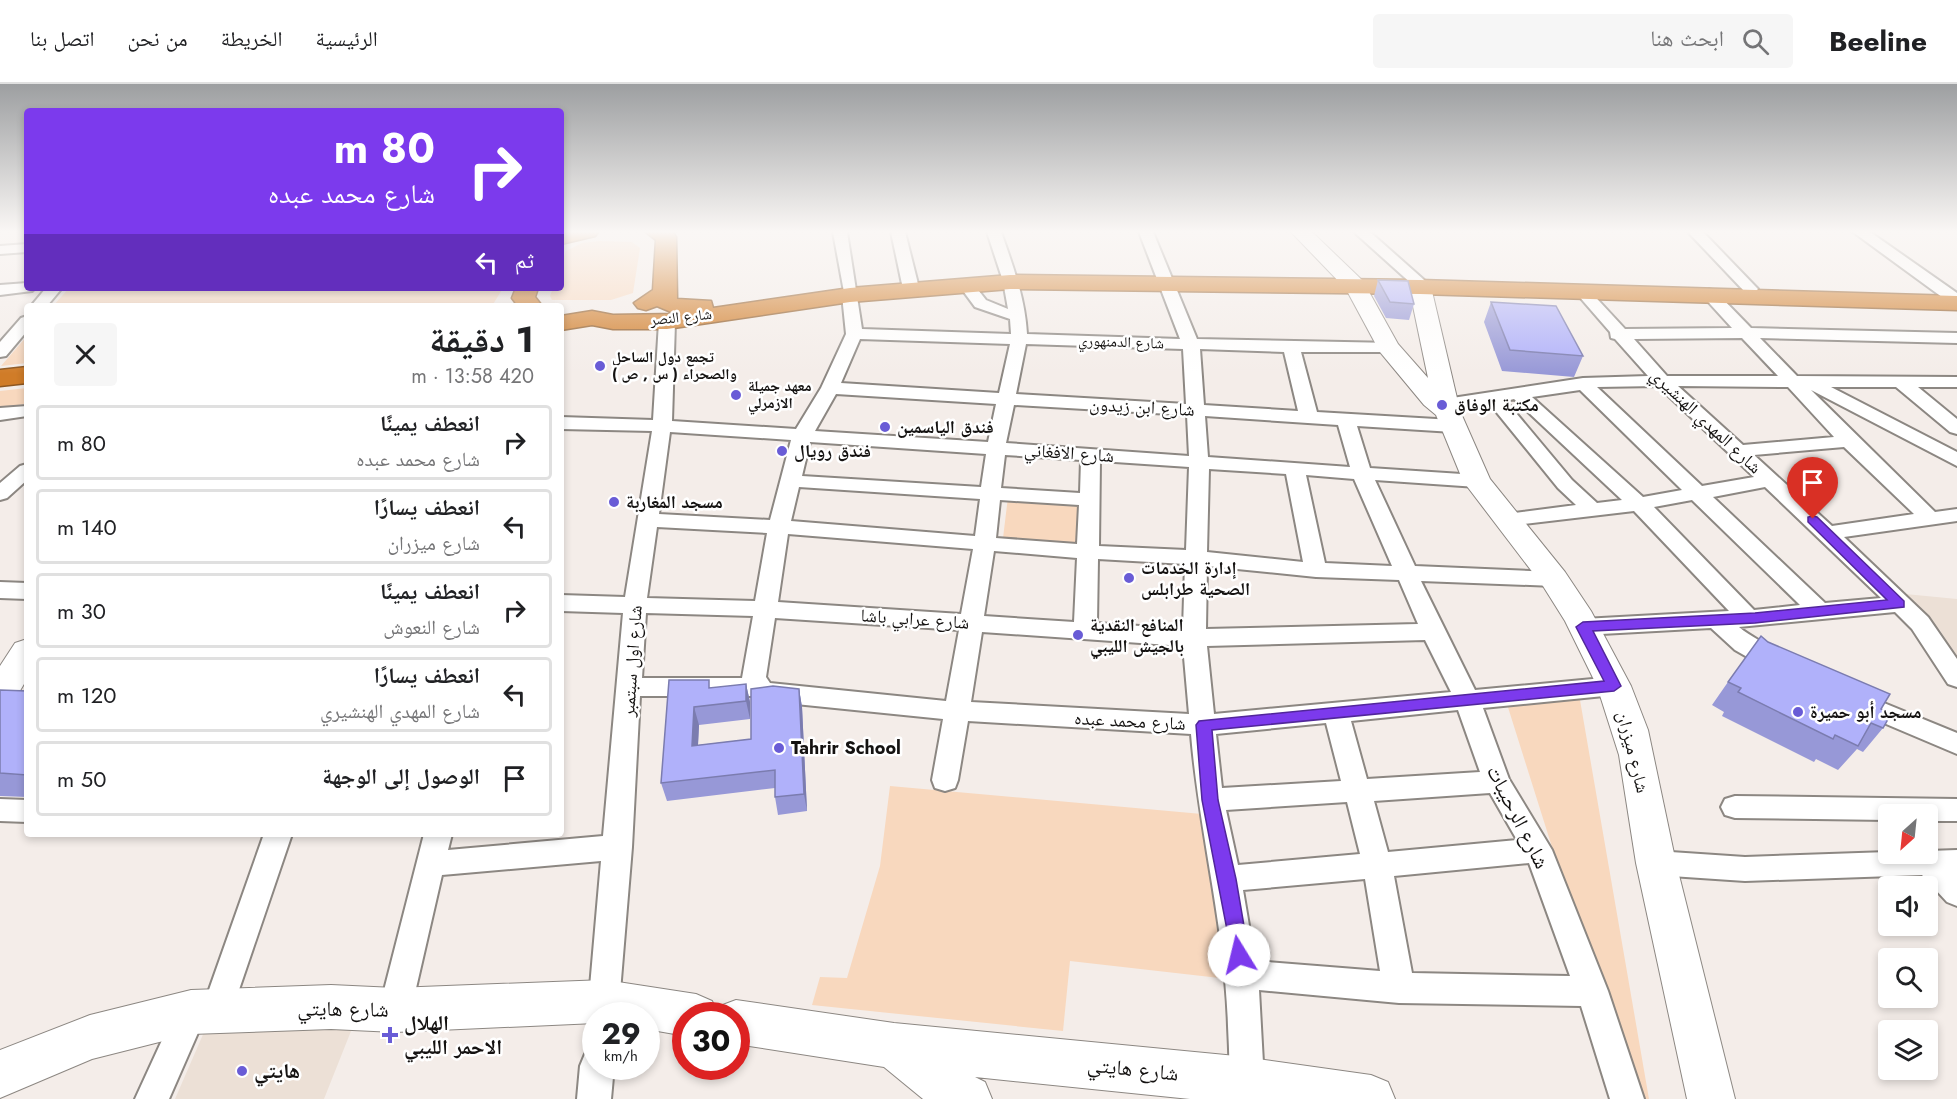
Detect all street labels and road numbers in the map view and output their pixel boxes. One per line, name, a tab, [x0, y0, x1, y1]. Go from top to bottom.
street label: شارع النصر	[648, 303, 713, 331]
street label: شارع الدمنهوري	[1078, 330, 1164, 355]
street label: شارع المهدي الهنشيري	[1643, 362, 1768, 481]
street label: شارع ابن زيدون	[1089, 391, 1195, 423]
street label: شارع الافغاني	[1023, 437, 1115, 471]
street label: شارع عرابي باشا	[860, 602, 970, 637]
street label: شارع اول سبتمبر	[615, 604, 649, 719]
street label: شارع محمد عبده	[1074, 705, 1186, 737]
street label: شارع ميزران	[1610, 708, 1656, 796]
street label: شارع الرحيبات	[1479, 760, 1557, 874]
street label: شارع هايتي	[297, 993, 389, 1026]
street label: شارع هايتي	[1086, 1049, 1180, 1090]

